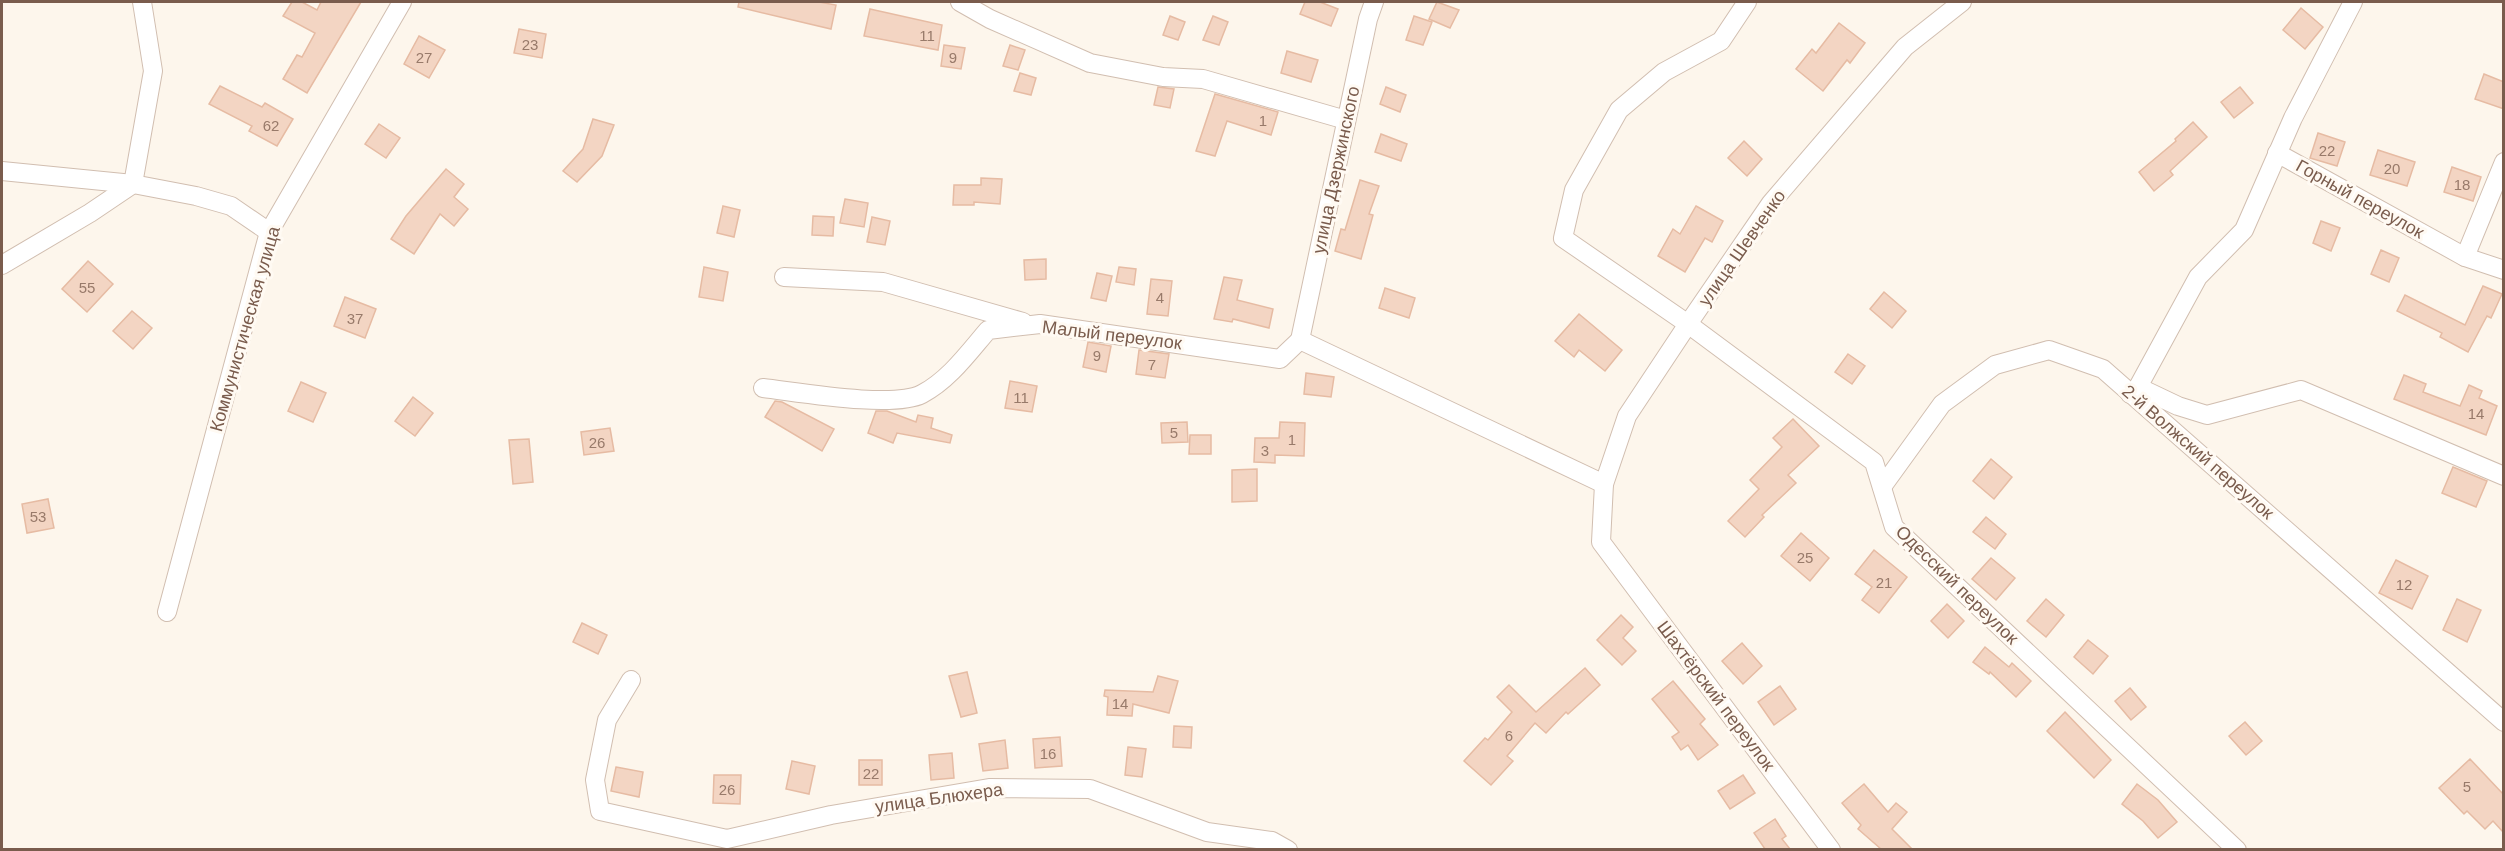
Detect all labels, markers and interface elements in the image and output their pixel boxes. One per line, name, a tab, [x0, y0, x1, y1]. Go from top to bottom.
house number: 11	[919, 27, 935, 44]
house number: 23	[522, 36, 538, 53]
house number: 27	[416, 49, 432, 66]
house number: 9	[949, 49, 957, 66]
street label: улица Дзержинского	[1308, 84, 1364, 256]
house number: 1	[1259, 112, 1267, 129]
house number: 62	[263, 117, 279, 134]
house number: 22	[2319, 142, 2335, 159]
street label: Горный переулок	[2292, 156, 2428, 243]
house number: 20	[2384, 160, 2400, 177]
house number: 18	[2454, 176, 2470, 193]
street label: улица Шевченко	[1694, 186, 1790, 310]
street label: Коммунистическая улица	[206, 223, 284, 434]
house number: 55	[79, 279, 95, 296]
house number: 4	[1156, 289, 1164, 306]
house number: 37	[347, 310, 363, 327]
street label: Малый переулок	[1041, 317, 1183, 353]
house number: 9	[1093, 347, 1101, 364]
house number: 7	[1148, 356, 1156, 373]
street label: 2-й Волжский переулок	[2118, 381, 2278, 523]
house number: 11	[1013, 389, 1029, 406]
house number: 14	[2468, 405, 2484, 422]
house number: 5	[1170, 424, 1178, 441]
house number: 1	[1288, 431, 1296, 448]
house number: 26	[589, 434, 605, 451]
house number: 3	[1261, 442, 1269, 459]
house number: 53	[30, 508, 46, 525]
street label: Одесский переулок	[1892, 522, 2022, 649]
house number: 25	[1797, 549, 1813, 566]
house number: 21	[1876, 574, 1892, 591]
house number: 12	[2396, 576, 2412, 593]
street label: Шахтёрский переулок	[1653, 617, 1779, 775]
house number: 14	[1112, 695, 1128, 712]
house number: 6	[1505, 727, 1513, 744]
house number: 16	[1040, 745, 1056, 762]
house number: 22	[863, 765, 879, 782]
house number: 5	[2463, 778, 2471, 795]
street label: улица Блюхера	[874, 779, 1005, 817]
house number: 26	[719, 781, 735, 798]

